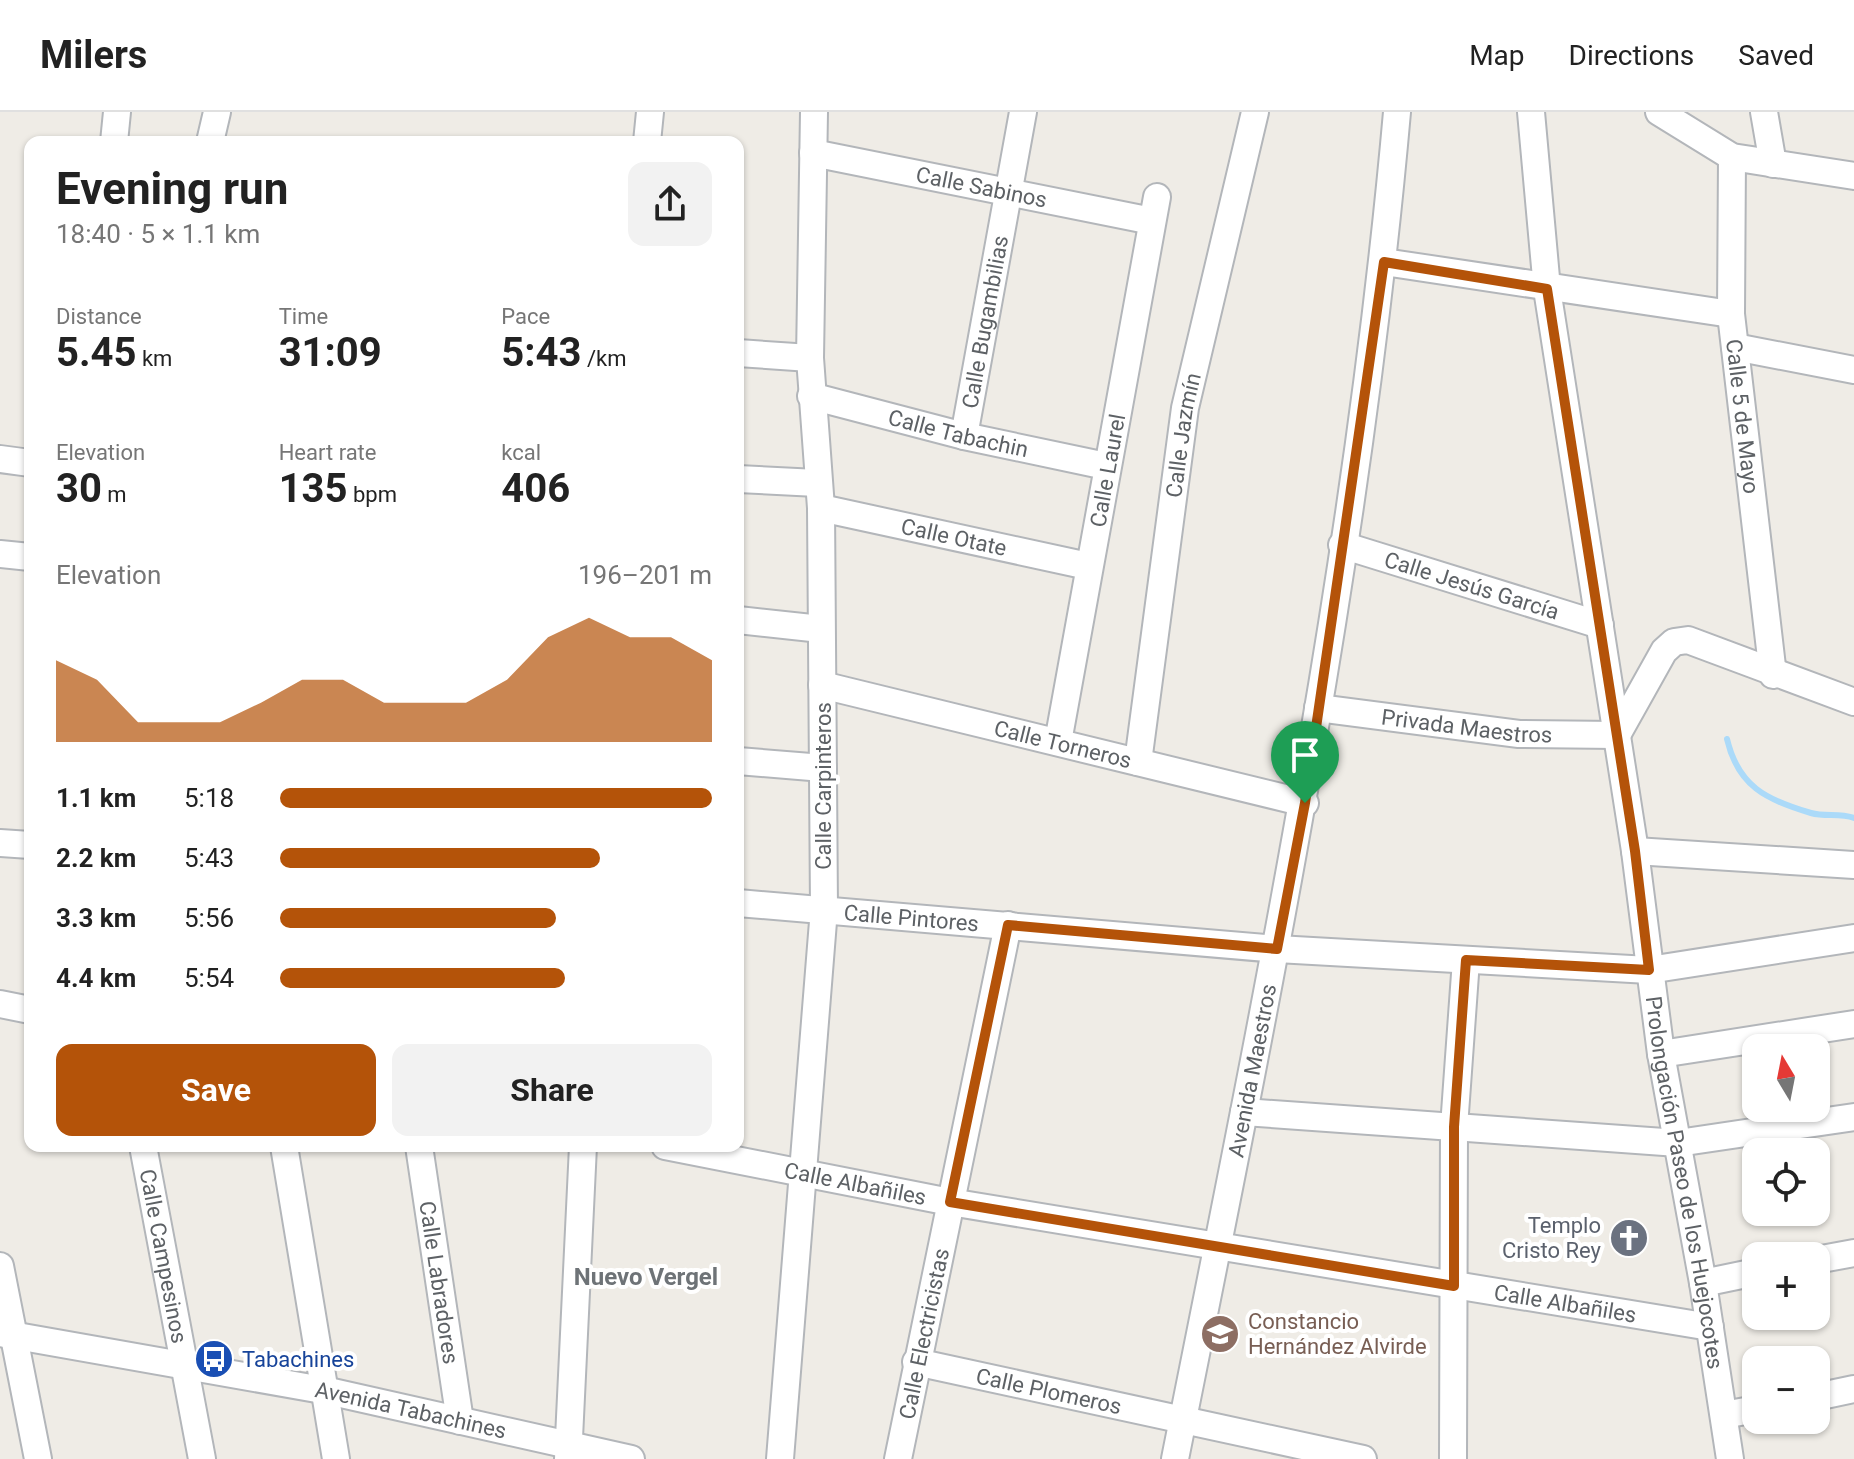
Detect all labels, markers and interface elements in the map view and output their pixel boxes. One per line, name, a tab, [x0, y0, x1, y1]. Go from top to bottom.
text: Milers	[40, 33, 147, 77]
text: Map	[1469, 39, 1525, 72]
text: Directions	[1569, 39, 1694, 72]
text: Saved	[1738, 39, 1814, 72]
button: share	[628, 162, 712, 246]
street label: Calle Sabinos	[914, 162, 1049, 213]
text: Evening run	[56, 163, 288, 215]
text: 18:40 · 5 × 1.1 km	[56, 219, 260, 249]
street label: Calle Bugambilias	[957, 233, 1013, 410]
text: Distance	[56, 304, 142, 329]
text: Time	[279, 304, 328, 329]
text: Pace	[501, 304, 550, 329]
text: 5.45	[56, 329, 136, 376]
text: 31:09	[279, 329, 382, 376]
text: 5:43	[501, 329, 581, 376]
street label: Calle 5 de Mayo	[1721, 338, 1764, 495]
text: km	[136, 346, 172, 371]
text: /km	[581, 346, 626, 371]
street label: Calle Jazmín	[1161, 370, 1206, 499]
street label: Calle Tabachin	[886, 405, 1030, 462]
street label: Calle Laurel	[1085, 412, 1130, 529]
text: Elevation	[56, 440, 145, 465]
text: Heart rate	[279, 440, 377, 465]
text: kcal	[501, 440, 541, 465]
text: 30	[56, 465, 102, 512]
text: 135	[279, 465, 348, 512]
text: 406	[501, 465, 570, 512]
text: m	[102, 482, 127, 507]
text: bpm	[348, 482, 397, 507]
street label: Calle Otate	[899, 514, 1009, 561]
street label: Calle Jesús García	[1381, 547, 1562, 625]
text: Elevation	[56, 560, 161, 590]
text: 196–201 m	[578, 560, 712, 590]
street label: Calle Carpinteros	[811, 702, 836, 870]
street label: Privada Maestros	[1380, 704, 1552, 747]
street label: Calle Torneros	[991, 715, 1134, 773]
pin	[1271, 721, 1339, 803]
icon: arrive	[1283, 733, 1327, 777]
text: 1.1 km	[56, 783, 136, 813]
text: 5:18	[184, 783, 234, 813]
text: 2.2 km	[56, 843, 136, 873]
text: 5:43	[184, 843, 234, 873]
street label: Calle Pintores	[843, 900, 980, 937]
text: 3.3 km	[56, 903, 136, 933]
text: 5:56	[184, 903, 234, 933]
text: 4.4 km	[56, 963, 136, 993]
text: 5:54	[184, 963, 234, 993]
street label: Avenida Maestros	[1223, 982, 1281, 1159]
street label: Prolongación Paseo de los Huejocotes	[1641, 995, 1728, 1371]
north arrow	[1742, 1034, 1830, 1122]
map controls	[1742, 1034, 1830, 1434]
button: Save	[56, 1044, 376, 1136]
button: Share	[392, 1044, 712, 1136]
button: locate	[1742, 1138, 1830, 1226]
street label: Calle Albañiles	[782, 1158, 928, 1210]
street label: Calle Campesinos	[135, 1167, 192, 1345]
street label: Calle Labradores	[414, 1199, 463, 1366]
place label: Templo Cristo Rey	[1502, 1213, 1602, 1263]
church icon: Templo Cristo Rey	[1608, 1217, 1650, 1259]
button: +	[1742, 1242, 1830, 1330]
street label: Calle Electricistas	[895, 1246, 954, 1421]
district label: Nuevo Vergel	[574, 1263, 718, 1291]
street label: Calle Albañiles	[1492, 1280, 1638, 1328]
place label: Constancio Hernández Alvirde	[1248, 1309, 1427, 1359]
school or university icon: Constancio Hernández Alvirde	[1199, 1313, 1241, 1355]
bus stop icon: Tabachines	[193, 1338, 235, 1380]
button: −	[1742, 1346, 1830, 1434]
place label: Tabachines	[242, 1347, 354, 1372]
street label: Calle Plomeros	[974, 1363, 1124, 1419]
street label: Avenida Tabachines	[313, 1377, 509, 1444]

